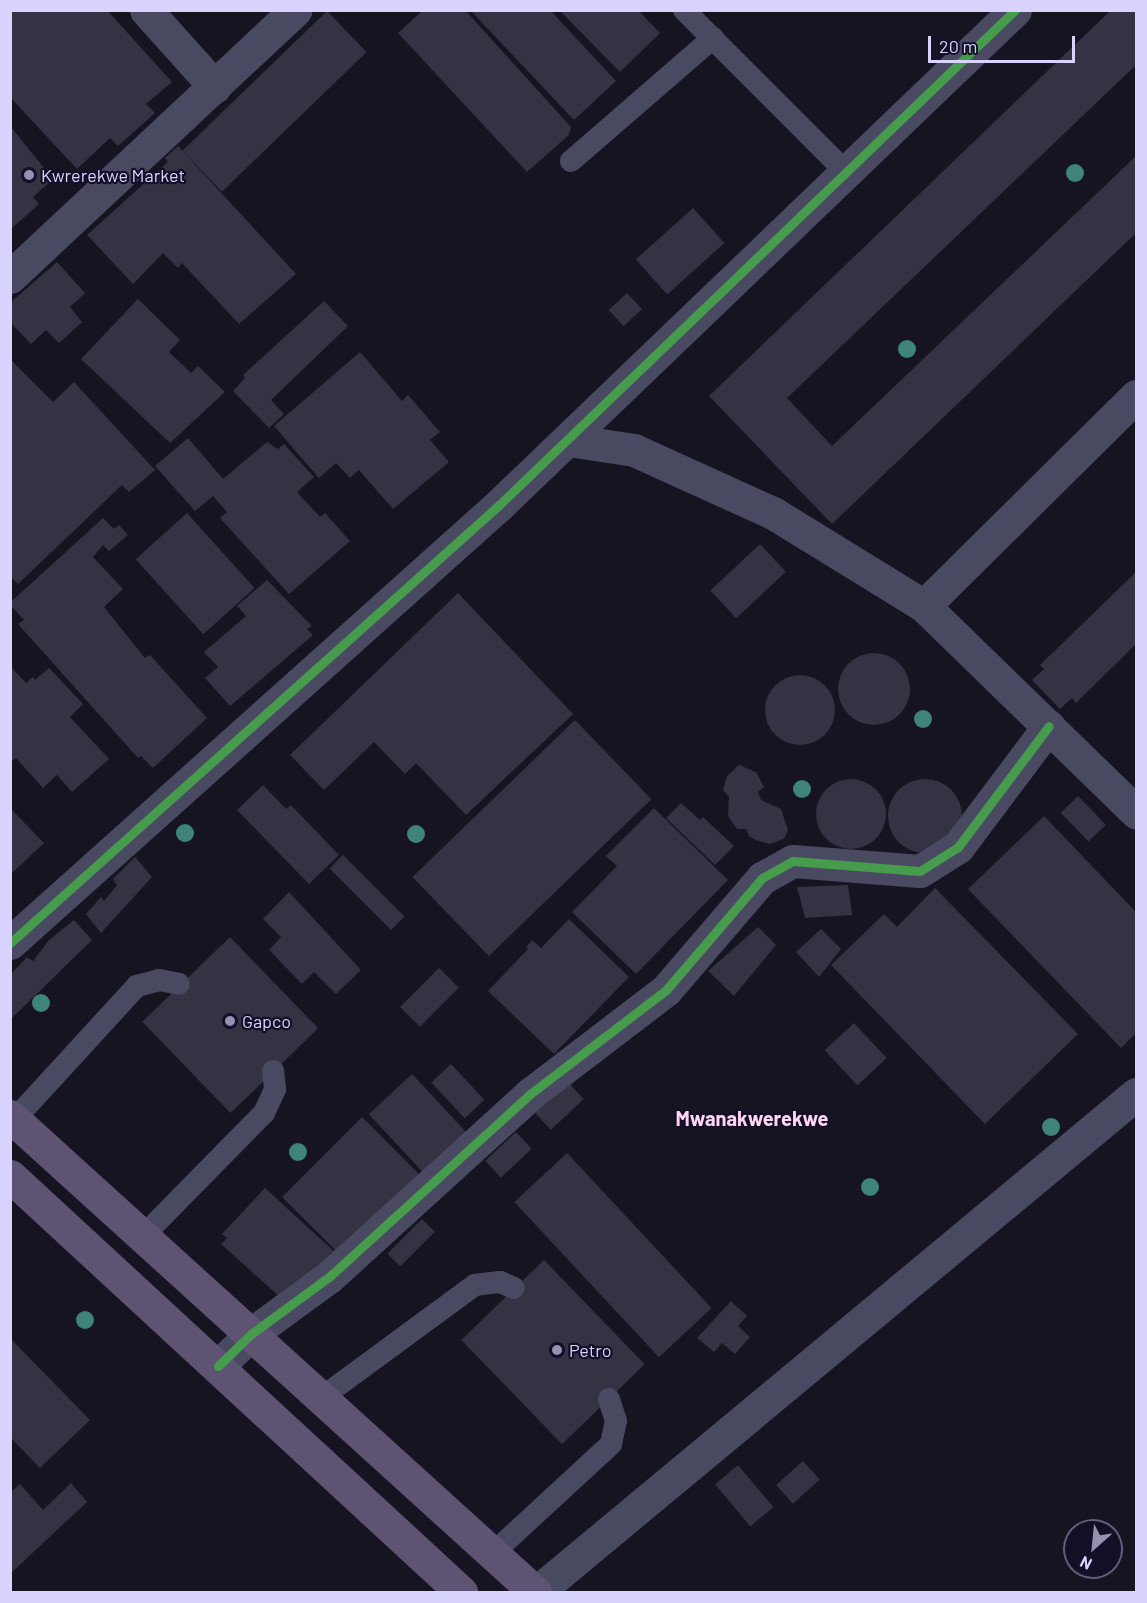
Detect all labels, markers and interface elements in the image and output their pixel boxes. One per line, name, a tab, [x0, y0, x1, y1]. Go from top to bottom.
scale bar	[931, 24, 1078, 62]
text: 20 m	[939, 35, 977, 57]
place label: Kwrerekwe Market	[41, 164, 185, 186]
marker: Kwrerekwe Market	[22, 168, 36, 182]
place label: Gapco	[242, 1010, 291, 1032]
marker: Gapco	[223, 1014, 237, 1028]
district label: Mwanakwerekwe	[676, 1106, 828, 1130]
place label: Petro	[569, 1339, 612, 1361]
marker: Petro	[550, 1343, 564, 1357]
north arrow	[1063, 1519, 1123, 1579]
text: N	[1076, 1553, 1095, 1575]

